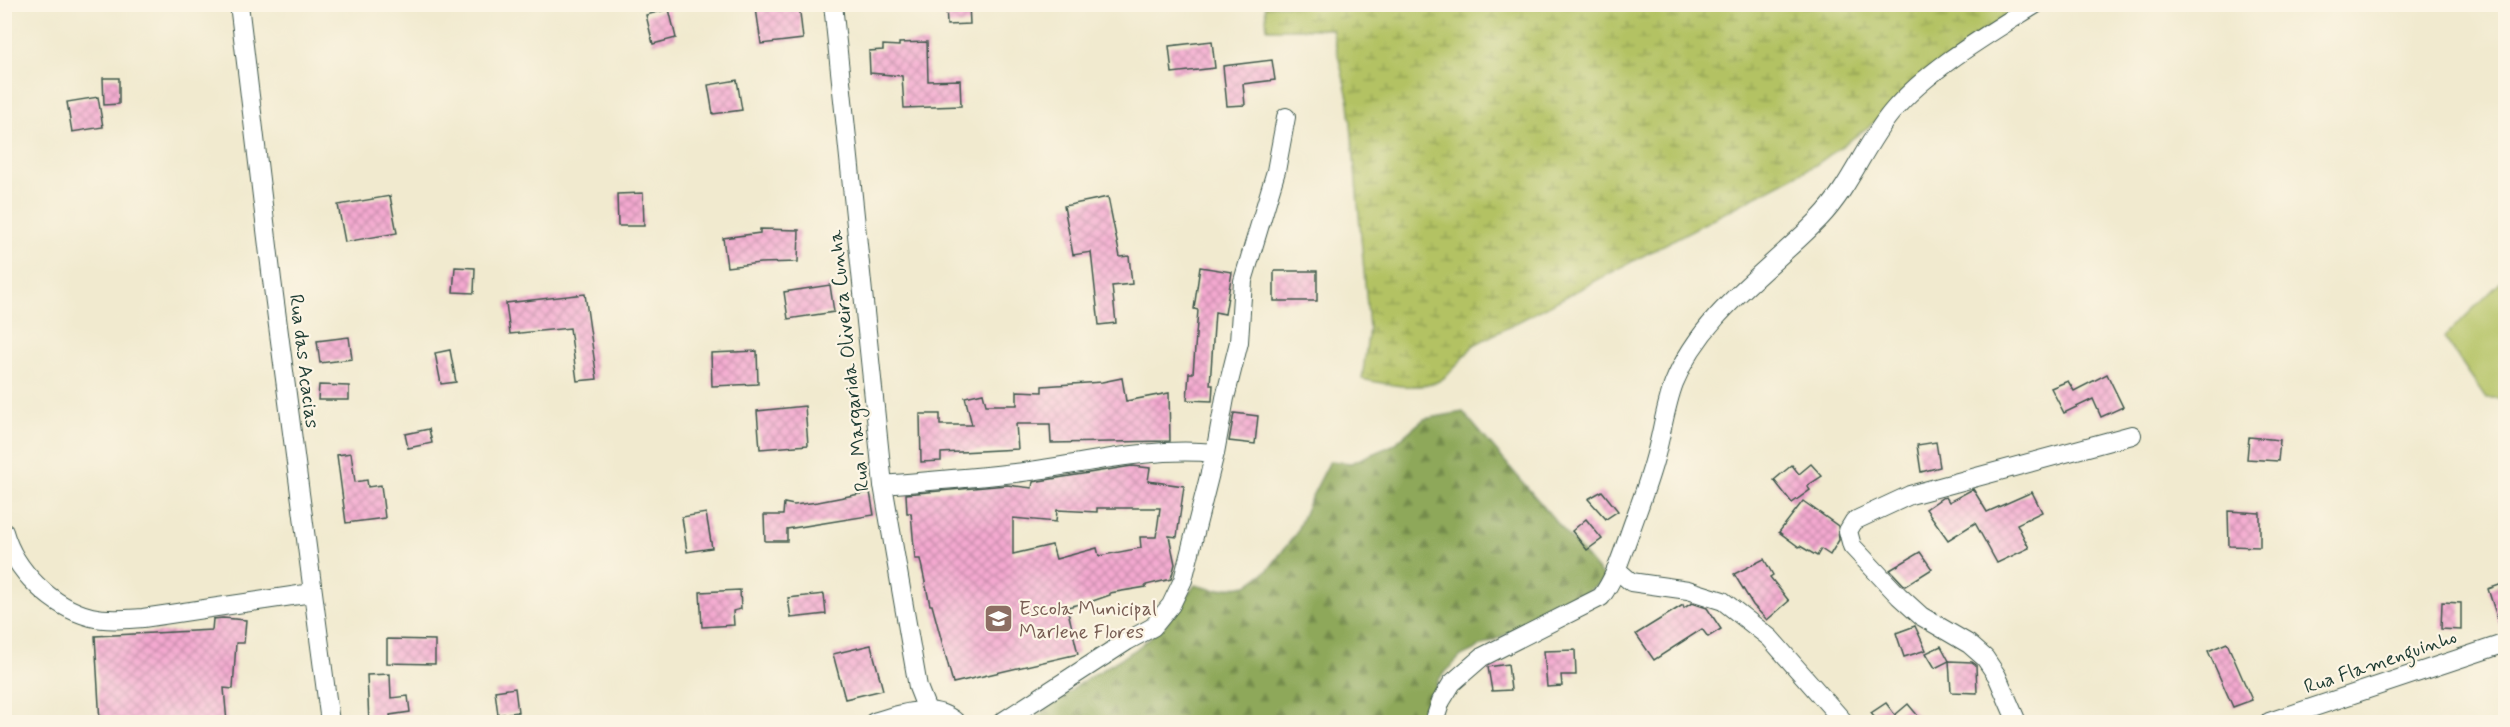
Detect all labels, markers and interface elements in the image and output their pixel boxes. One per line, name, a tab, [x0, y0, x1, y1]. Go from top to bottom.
street label: Rua Margarida Oliveira Cunha	[822, 228, 878, 493]
street label: Rua das Acacias	[282, 293, 325, 430]
place label: Escola Municipal Marlene Flores	[1019, 596, 1157, 646]
school or university icon: Escola Municipal Marlene Flores	[982, 603, 1014, 635]
street label: Rua Flamenguinho	[2301, 624, 2461, 703]

